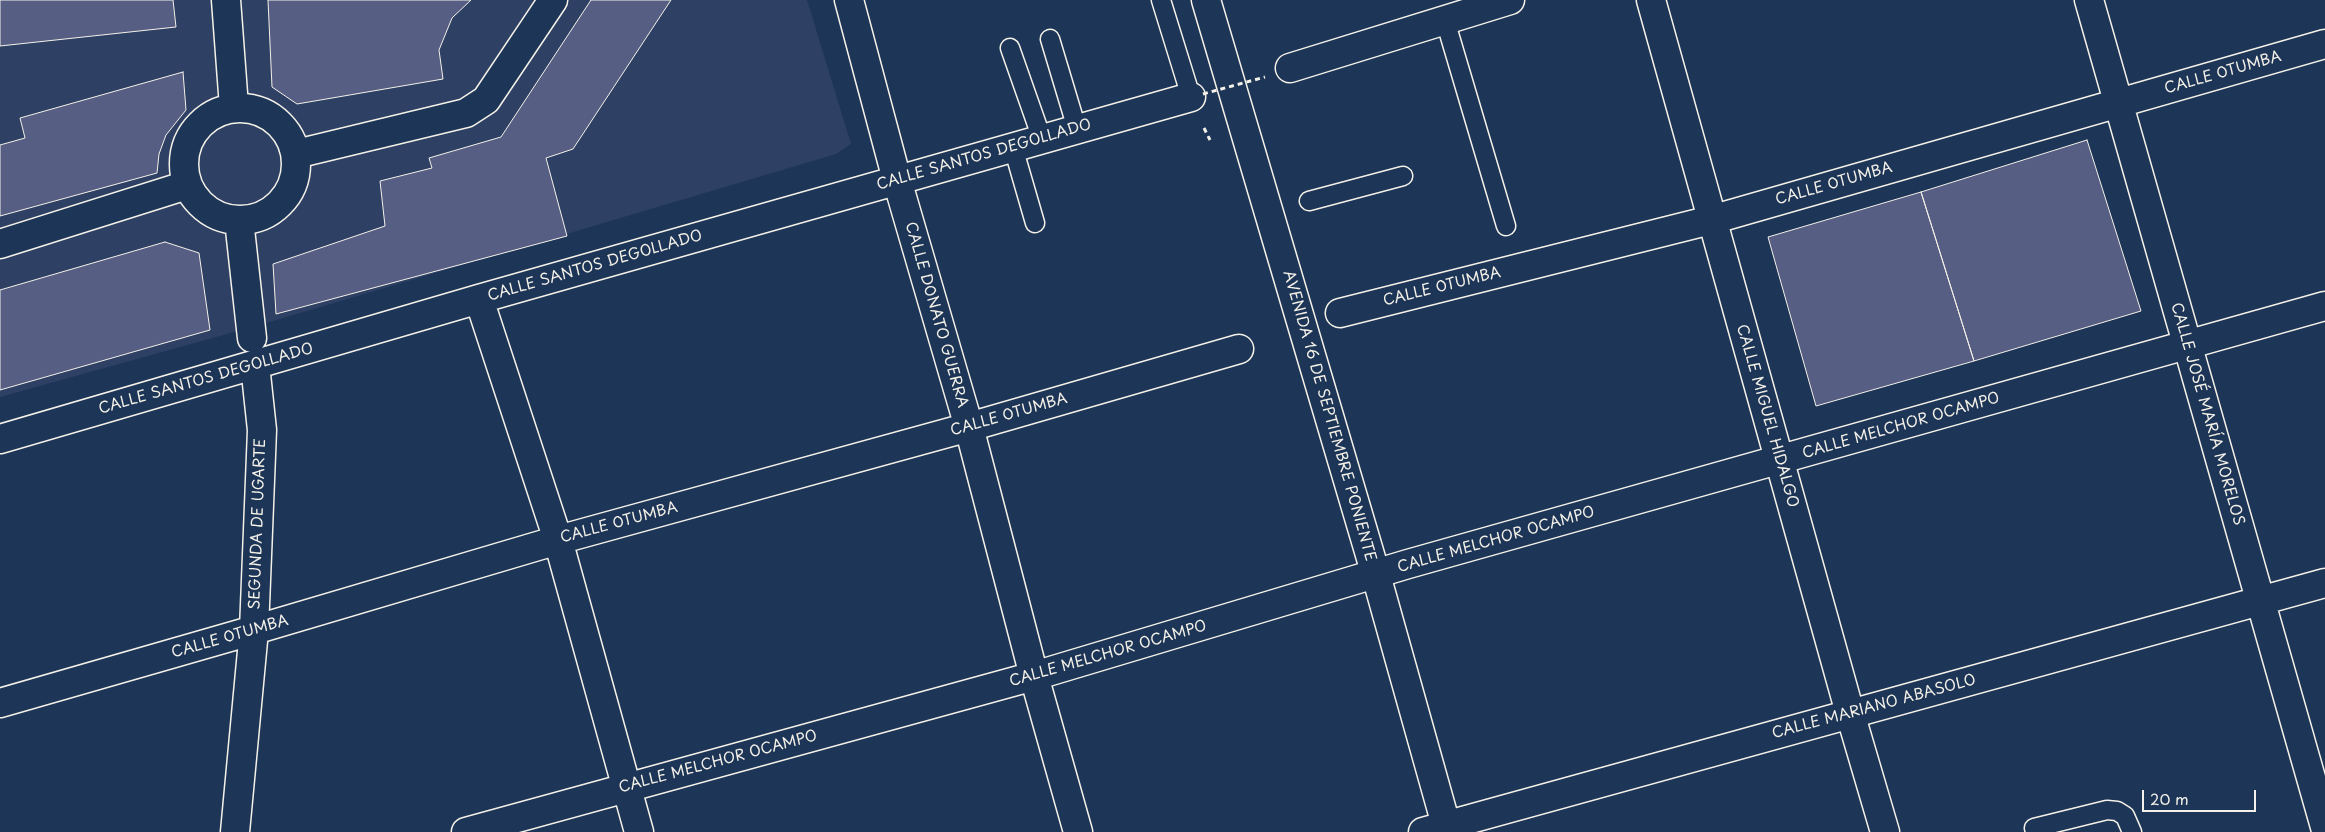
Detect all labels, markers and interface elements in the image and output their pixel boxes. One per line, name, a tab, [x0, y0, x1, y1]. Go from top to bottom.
street label: CALLE OTUMBA	[2162, 48, 2284, 98]
street label: CALLE SANTOS DEGOLLADO	[875, 116, 1093, 194]
street label: CALLE OTUMBA	[1773, 159, 1895, 209]
street label: CALLE DONATO GUERRA	[901, 220, 971, 410]
street label: CALLE SANTOS DEGOLLADO	[486, 227, 704, 305]
street label: CALLE OTUMBA	[1381, 264, 1503, 310]
street label: AVENIDA 16 DE SEPTIEMBRE PONIENTE	[1279, 268, 1379, 564]
street label: CALLE JOSÉ MARÍA MORELOS	[2167, 301, 2247, 527]
street label: CALLE MIGUEL HIDALGO	[1732, 322, 1802, 510]
street label: CALLE SANTOS DEGOLLADO	[97, 340, 315, 418]
street label: CALLE MELCHOR OCAMPO	[1800, 389, 2002, 463]
street label: CALLE OTUMBA	[948, 390, 1070, 440]
street label: SEGUNDA DE UGARTE	[246, 438, 270, 610]
street label: CALLE OTUMBA	[558, 499, 680, 547]
street label: CALLE MELCHOR OCAMPO	[1395, 503, 1597, 577]
street label: CALLE OTUMBA	[169, 612, 291, 662]
street label: CALLE MELCHOR OCAMPO	[1007, 617, 1209, 691]
street label: CALLE MARIANO ABASOLO	[1770, 671, 1978, 743]
street label: CALLE MELCHOR OCAMPO	[617, 727, 819, 797]
scale bar	[2145, 780, 2259, 812]
text: 20 m	[2150, 787, 2189, 810]

